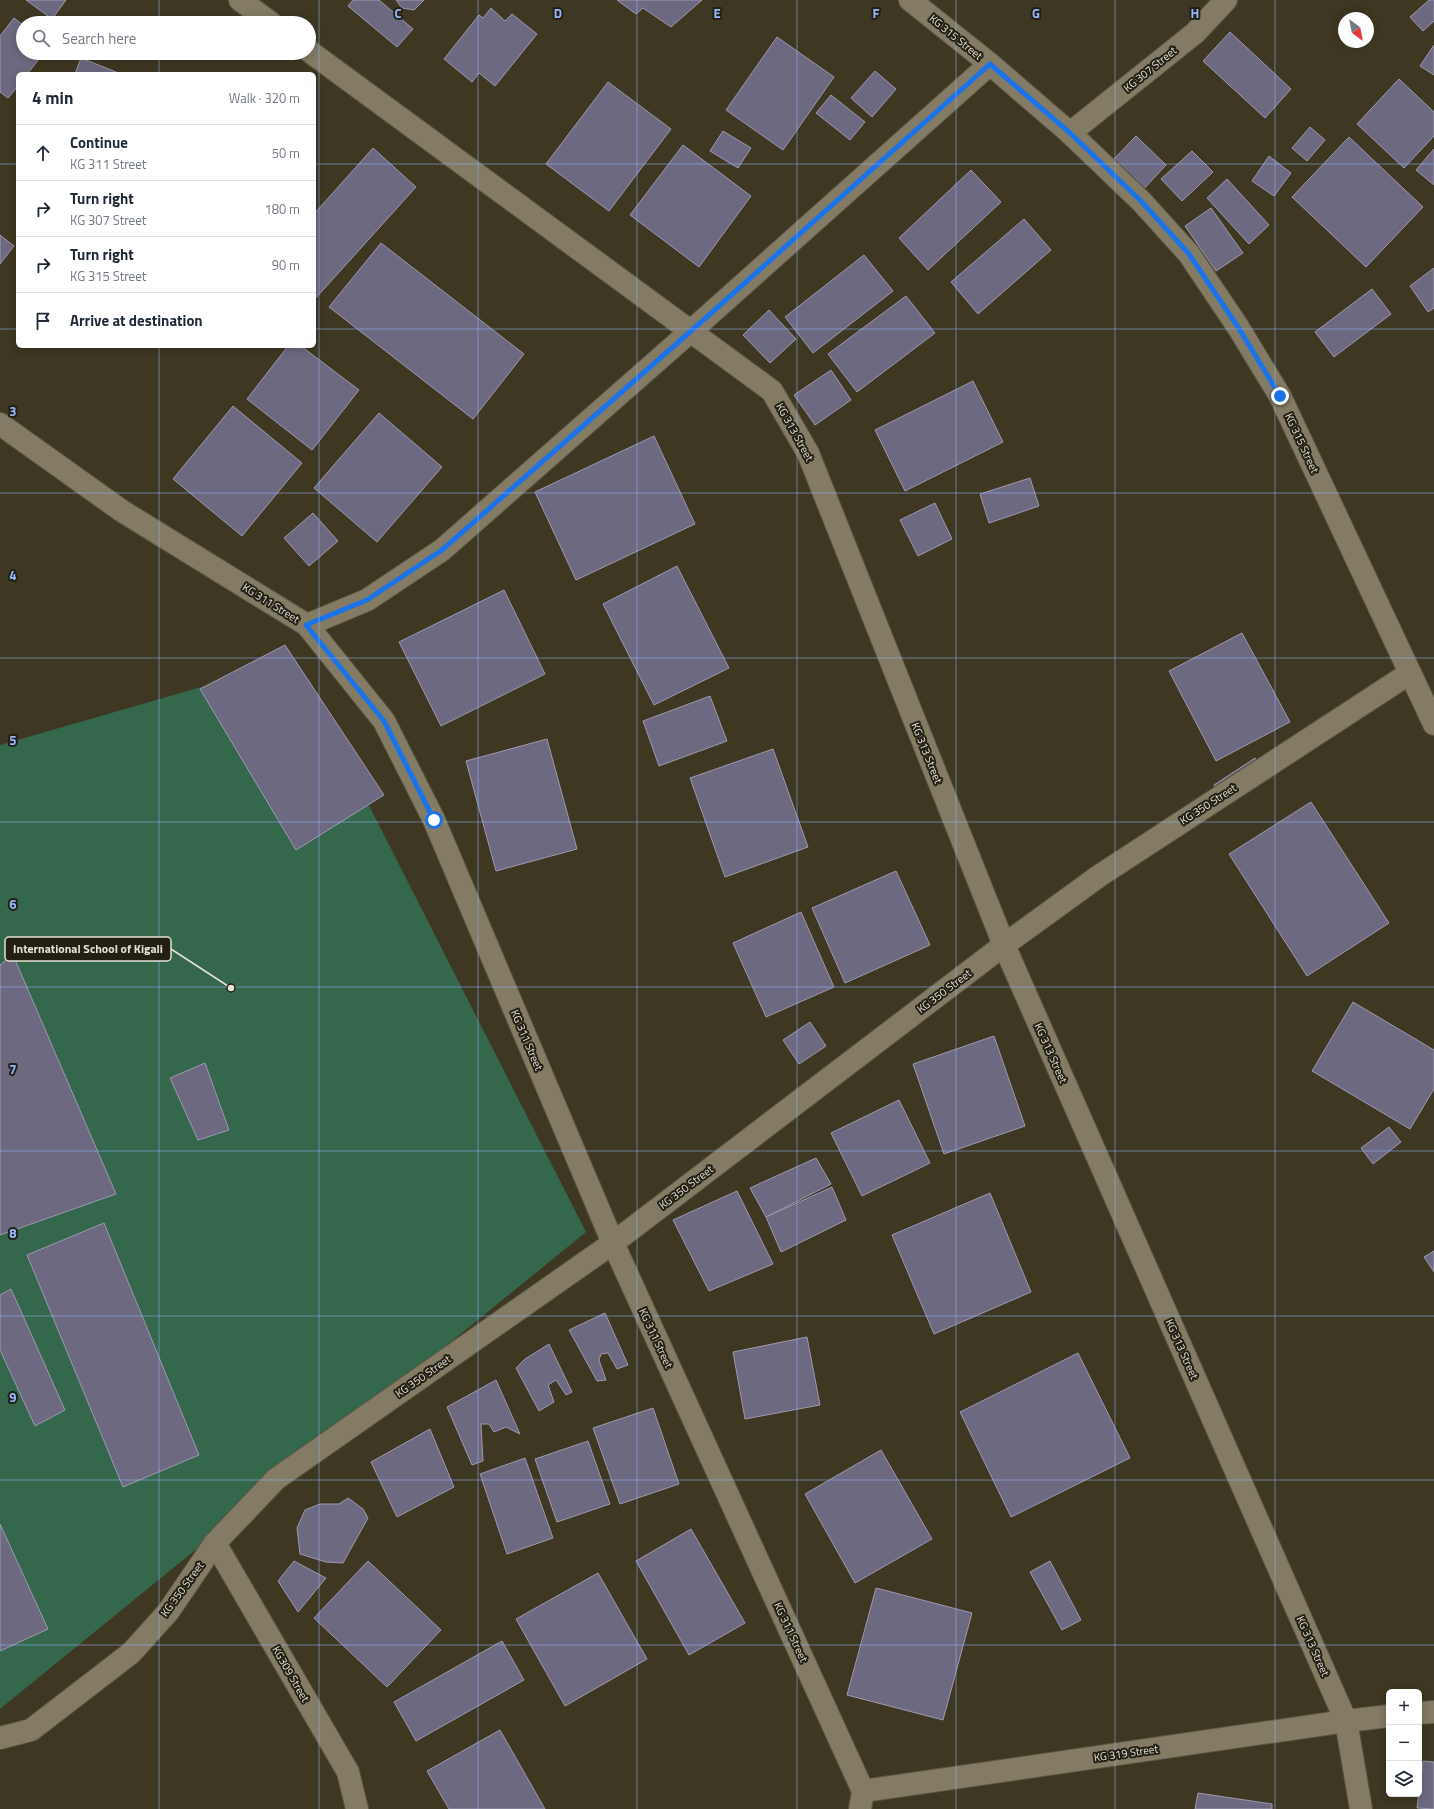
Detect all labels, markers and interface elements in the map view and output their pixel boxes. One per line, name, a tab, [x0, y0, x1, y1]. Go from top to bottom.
text: C	[394, 3, 402, 23]
text: D	[554, 3, 562, 23]
text: E	[713, 3, 721, 23]
text: F	[873, 3, 880, 23]
text: G	[1032, 3, 1040, 23]
text: H	[1191, 3, 1199, 23]
street label: KG 315 Street	[926, 10, 986, 64]
north arrow	[1338, 12, 1374, 48]
search box	[16, 16, 316, 60]
icon: search	[30, 27, 52, 49]
text: Search here	[62, 27, 136, 50]
street label: KG 307 Street	[1120, 42, 1180, 96]
text: 4 min	[32, 85, 73, 111]
text: Walk · 320 m	[229, 88, 300, 108]
text: Continue	[70, 131, 128, 154]
icon: ahead	[32, 142, 54, 164]
text: 50 m	[272, 143, 300, 163]
text: KG 311 Street	[70, 154, 146, 174]
text: Turn right	[70, 187, 134, 210]
icon: right	[32, 198, 54, 220]
text: 180 m	[264, 199, 300, 219]
text: KG 307 Street	[70, 210, 146, 230]
text: Turn right	[70, 243, 134, 266]
icon: right	[32, 254, 54, 276]
text: 90 m	[272, 255, 300, 275]
text: KG 315 Street	[70, 266, 146, 286]
text: Arrive at destination	[70, 309, 203, 332]
icon: arrive	[32, 310, 54, 332]
route end	[1271, 387, 1289, 405]
street label: KG 313 Street	[772, 400, 818, 464]
text: 3	[9, 401, 17, 421]
street label: KG 315 Street	[1281, 410, 1323, 476]
text: 4	[9, 565, 17, 585]
street label: KG 311 Street	[239, 579, 303, 627]
street label: KG 313 Street	[907, 720, 947, 786]
text: 5	[9, 730, 17, 750]
street label: KG 350 Street	[1177, 780, 1240, 828]
route start	[425, 811, 443, 829]
text: 6	[9, 894, 17, 914]
callout: International School of Kigali	[5, 937, 171, 961]
text: International School of Kigali	[13, 939, 163, 958]
street label: KG 350 Street	[913, 965, 975, 1017]
street label: KG 311 Street	[507, 1007, 547, 1073]
street label: KG 313 Street	[1031, 1020, 1071, 1086]
text: 7	[9, 1059, 17, 1079]
street label: KG 350 Street	[655, 1161, 717, 1213]
text: 8	[9, 1223, 17, 1243]
street label: KG 311 Street	[635, 1305, 677, 1371]
street label: KG 313 Street	[1162, 1316, 1202, 1382]
street label: KG 350 Street	[392, 1351, 454, 1401]
text: 9	[9, 1387, 17, 1407]
street label: KG 350 Street	[157, 1558, 208, 1620]
street label: KG 311 Street	[770, 1599, 812, 1665]
street label: KG 313 Street	[1293, 1613, 1333, 1679]
street label: KG309 Street	[269, 1643, 314, 1705]
map controls	[1386, 1689, 1422, 1797]
button: +	[1386, 1689, 1422, 1725]
button: −	[1386, 1725, 1422, 1761]
street label: KG 319 Street	[1093, 1741, 1159, 1765]
button: layers	[1386, 1761, 1422, 1797]

